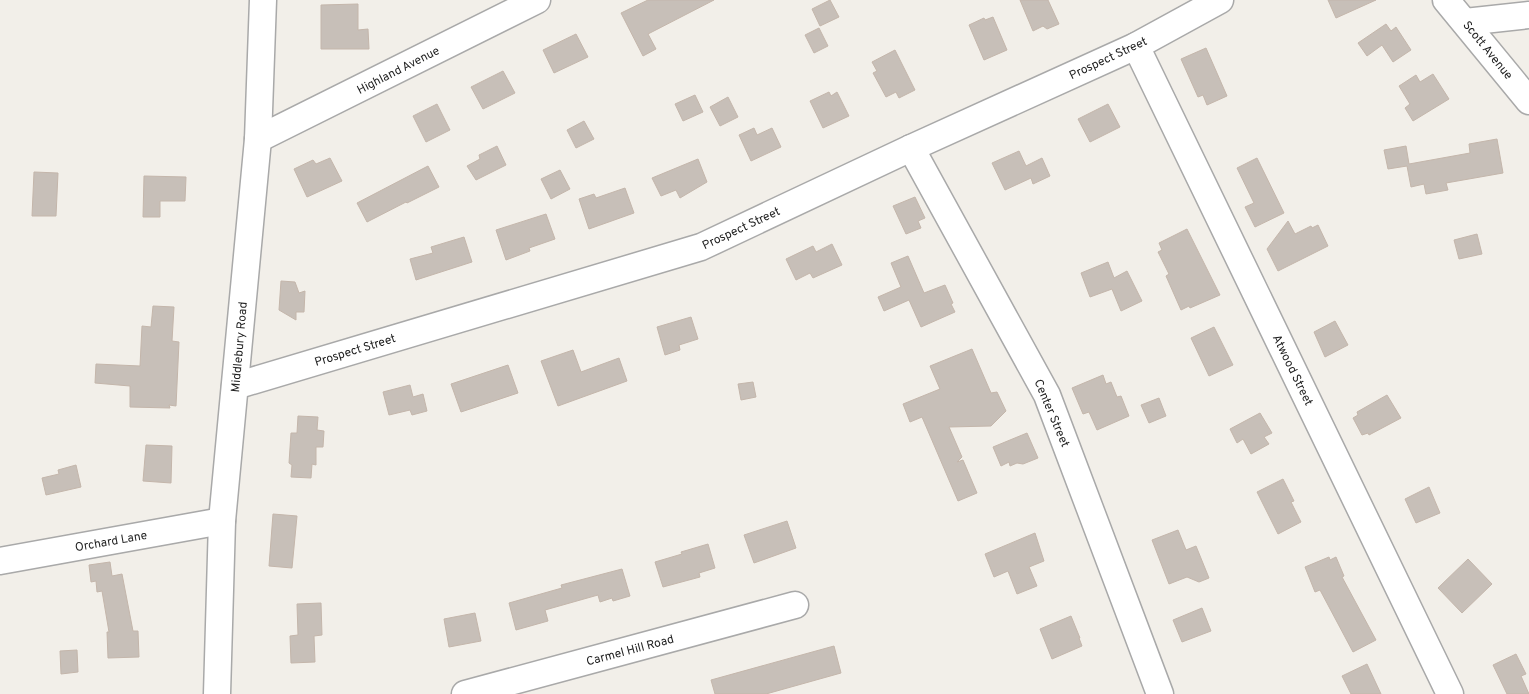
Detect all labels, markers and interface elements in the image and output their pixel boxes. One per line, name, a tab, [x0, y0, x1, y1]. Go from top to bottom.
street label: Scott Avenue	[1459, 18, 1516, 83]
street label: Prospect Street	[1067, 34, 1150, 84]
street label: Highland Avenue	[354, 43, 443, 99]
street label: Prospect Street	[700, 204, 783, 254]
street label: Middlebury Road	[228, 301, 252, 393]
street label: Prospect Street	[313, 331, 398, 371]
street label: Atwood Street	[1268, 332, 1316, 409]
street label: Center Street	[1030, 377, 1073, 450]
street label: Orchard Lane	[74, 528, 148, 556]
street label: Carmel Hill Road	[585, 632, 676, 670]

